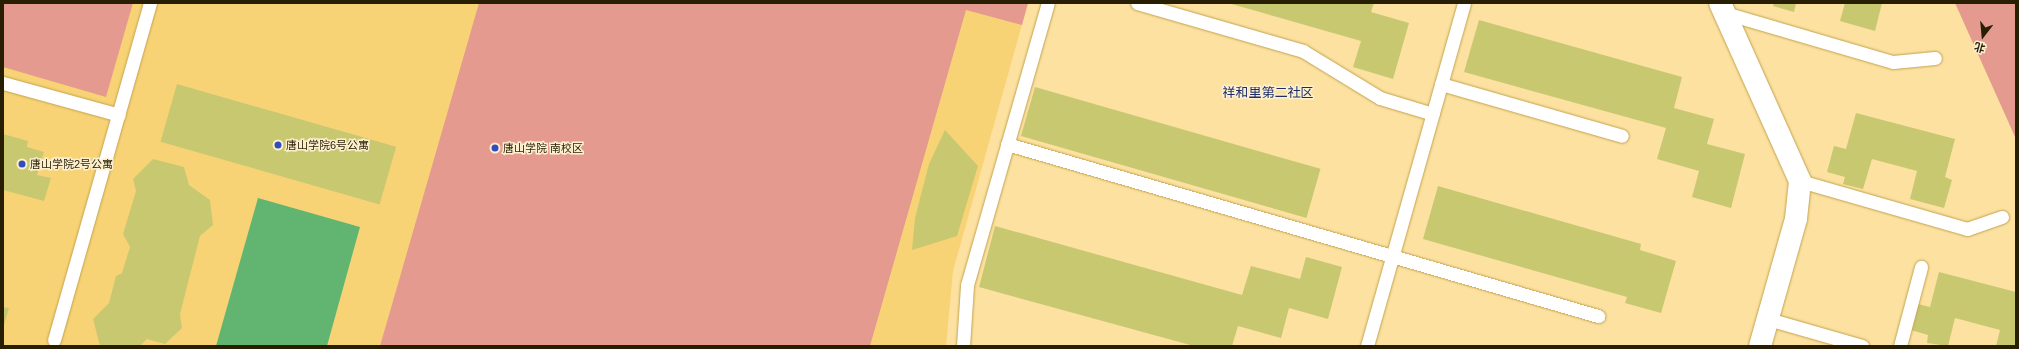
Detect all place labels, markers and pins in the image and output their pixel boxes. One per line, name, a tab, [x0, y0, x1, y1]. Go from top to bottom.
place label: 唐山学院6号公寓	[286, 138, 369, 152]
marker: 唐山学院6号公寓	[273, 140, 283, 150]
place label: 唐山学院 南校区	[503, 141, 583, 155]
marker: 唐山学院 南校区	[490, 143, 500, 153]
place label: 唐山学院2号公寓	[30, 157, 113, 171]
marker: 唐山学院2号公寓	[17, 159, 27, 169]

